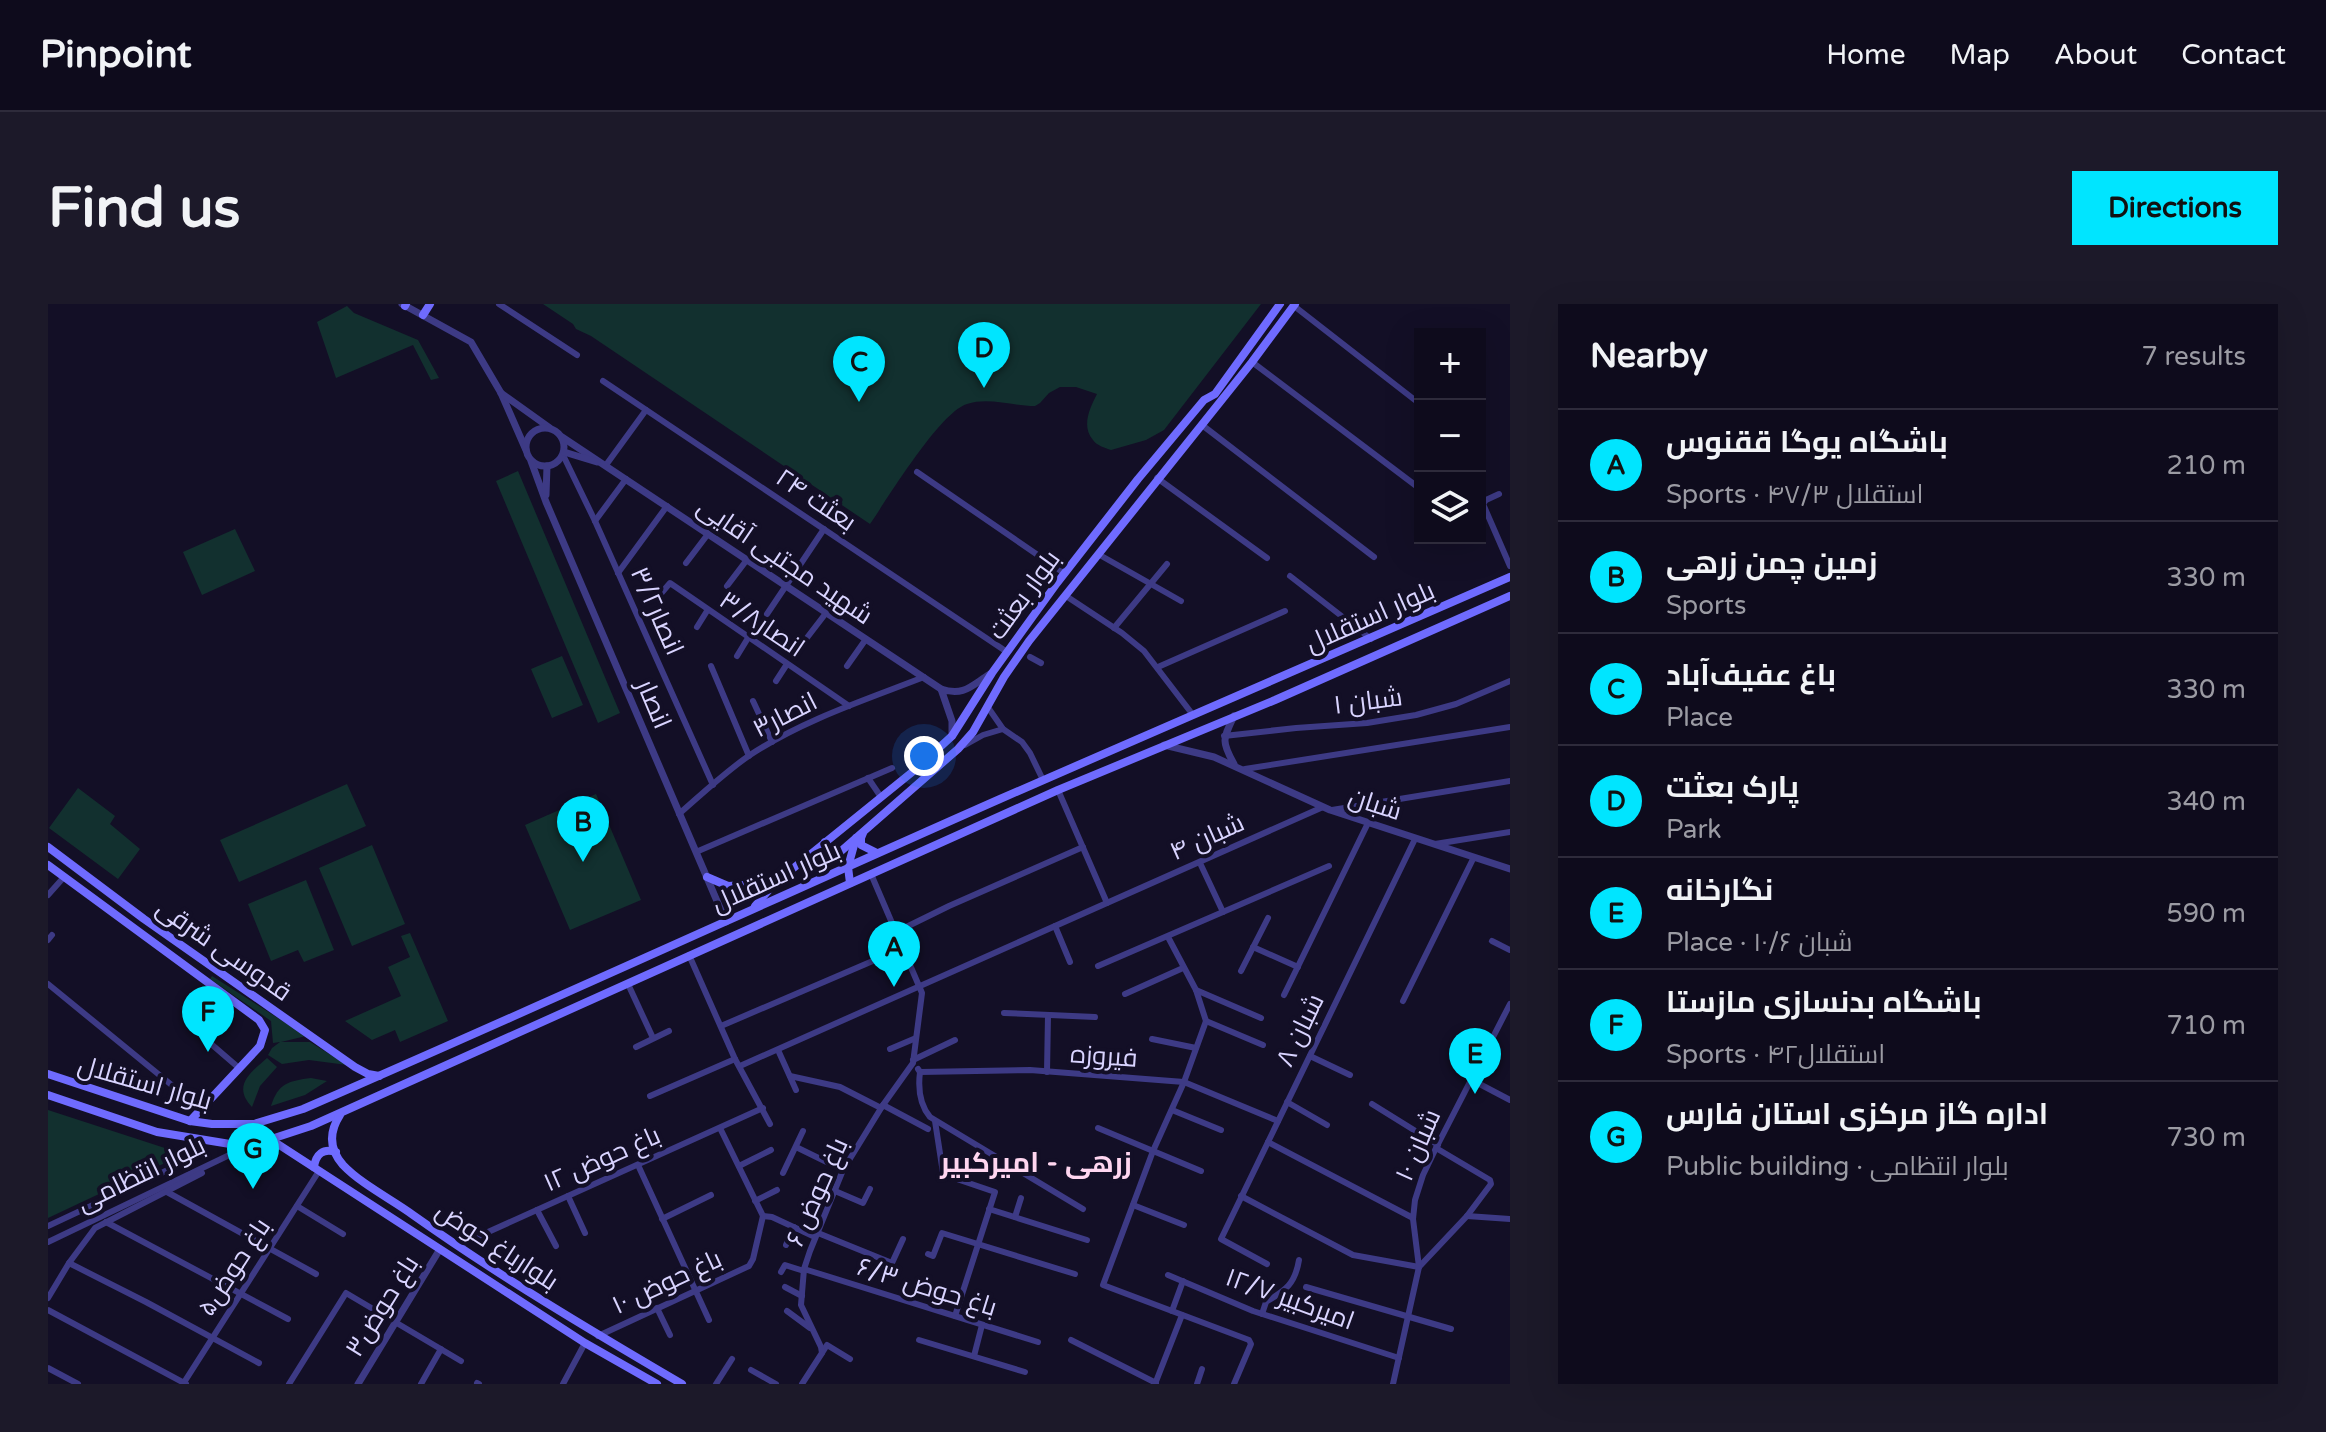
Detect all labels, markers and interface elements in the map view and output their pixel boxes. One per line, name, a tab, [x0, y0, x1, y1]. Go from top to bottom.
text: Pinpoint	[40, 32, 192, 78]
text: Home	[1826, 38, 1906, 72]
text: Map	[1950, 38, 2010, 72]
text: About	[2054, 38, 2137, 72]
text: Contact	[2181, 38, 2286, 72]
button: Directions	[2072, 171, 2278, 245]
text: Find us	[48, 175, 240, 242]
pin: D	[958, 322, 1010, 388]
map controls	[1414, 328, 1486, 544]
button: +	[1414, 328, 1486, 400]
pin: C	[833, 336, 885, 402]
text: Nearby	[1590, 336, 1708, 377]
text: 7 results	[2141, 341, 2246, 372]
button: −	[1414, 400, 1486, 472]
text: باشگاه یوگا ققنوس	[1666, 424, 1948, 461]
text: A	[1606, 450, 1626, 481]
text: 210 m	[2166, 450, 2246, 481]
street label: بعثت ۲۴	[770, 462, 862, 538]
button: layers	[1414, 472, 1486, 544]
text: Sports · ۴۷/۳ استقلال	[1666, 479, 1924, 510]
street label: شهید مجتبی آقایی	[691, 491, 879, 631]
street label: بلوار بعثت	[981, 544, 1067, 646]
text: زمین چمن زرهی	[1666, 545, 1878, 582]
street label: انصار۳/۲	[624, 562, 690, 660]
text: B	[1607, 562, 1625, 593]
text: 330 m	[2166, 562, 2246, 593]
street label: بلوار استقلال	[1301, 575, 1439, 659]
street label: انصار۳/۸	[714, 584, 810, 664]
text: Sports	[1666, 590, 1746, 621]
text: باغ عفیف‌آباد	[1666, 657, 1836, 694]
street label: انصار	[629, 673, 678, 733]
text: C	[1607, 674, 1625, 705]
text: 330 m	[2166, 674, 2246, 705]
street label: ۱ شبان	[1332, 681, 1404, 721]
street label: انصار۳	[748, 686, 822, 744]
text: Place	[1666, 702, 1733, 733]
your location	[904, 736, 944, 776]
text: پارک بعثت	[1666, 769, 1799, 806]
street label: شبان	[1344, 781, 1406, 827]
text: D	[1606, 786, 1626, 817]
text: 340 m	[2166, 786, 2246, 817]
pin: B	[557, 796, 609, 862]
street label: ۴ شبان	[1165, 807, 1249, 867]
text: Park	[1666, 814, 1722, 845]
street label: بلوار استقلال	[707, 835, 845, 919]
text: نگارخانه	[1666, 872, 1773, 909]
street label: قدوسی شرقی	[151, 892, 297, 1008]
text: E	[1608, 898, 1624, 929]
text: 590 m	[2166, 898, 2246, 929]
pin: A	[868, 921, 920, 987]
text: Place · ۱۰/۶ شبان	[1666, 927, 1853, 958]
text: باشگاه بدنسازی مازستا	[1666, 984, 1982, 1021]
pin: F	[182, 986, 234, 1052]
street label: ۸ شبان	[1269, 989, 1331, 1071]
text: F	[1608, 1010, 1624, 1041]
text: 710 m	[2166, 1010, 2246, 1041]
pin: E	[1449, 1028, 1501, 1094]
street label: فیروزه	[1069, 1038, 1139, 1074]
text: Sports · استقلال۴۲	[1666, 1039, 1885, 1070]
street label: بلوار استقلال	[74, 1049, 216, 1117]
text: اداره گاز مرکزی استان فارس	[1666, 1096, 2048, 1133]
street label: ۱۰ شبان	[1388, 1104, 1448, 1186]
street label: ۱۲ باغ حوض	[539, 1119, 666, 1199]
text: G	[1606, 1122, 1626, 1153]
text: 730 m	[2166, 1122, 2246, 1153]
pin: G	[227, 1123, 279, 1189]
street label: بلوار انتظامی	[72, 1130, 210, 1218]
street label: ۶ باغ حوض	[779, 1133, 856, 1251]
district label: زرهی - امیرکبیر	[939, 1146, 1132, 1180]
text: Public building · بلوار انتظامی	[1666, 1151, 2009, 1182]
street label: بلوارباغ حوض	[429, 1195, 564, 1298]
street label: باغ حوض۵	[191, 1212, 278, 1322]
street label: ۱۰ باغ حوض	[607, 1243, 727, 1322]
street label: باغ حوض۳	[339, 1250, 426, 1363]
street label: ۶/۳ باغ حوض	[853, 1251, 1001, 1324]
street label: ۱۲/۷ امیرکبیر	[1221, 1261, 1359, 1337]

